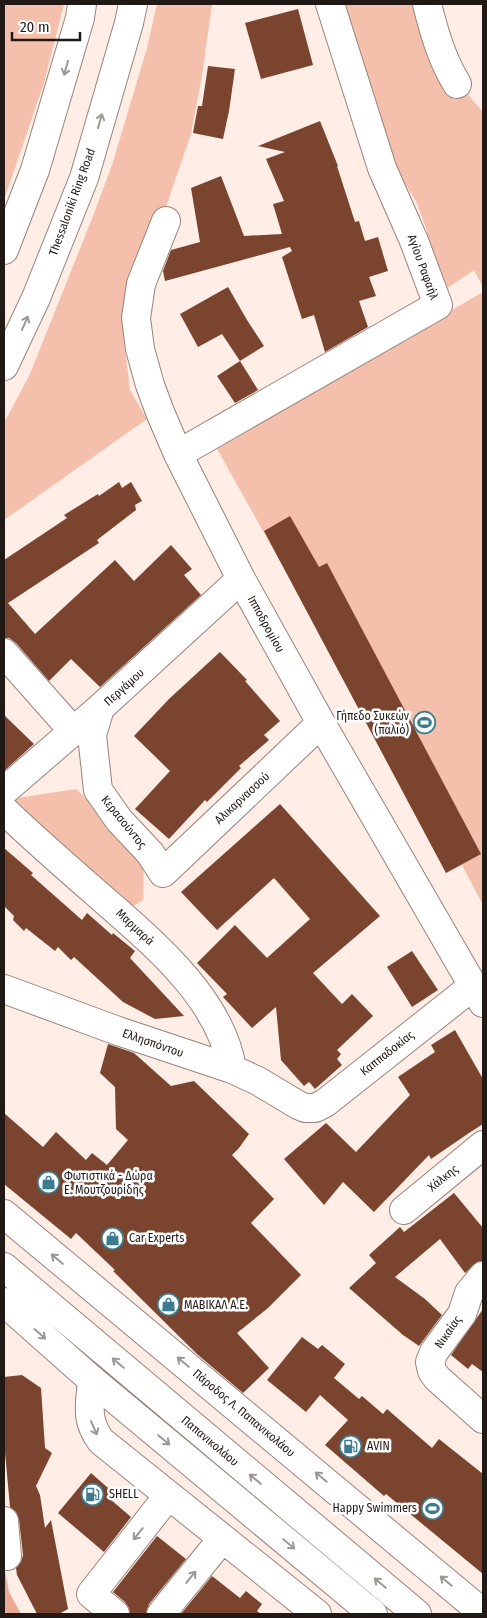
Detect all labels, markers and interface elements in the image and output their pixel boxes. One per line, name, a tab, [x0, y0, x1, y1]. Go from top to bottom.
scale bar	[12, 10, 80, 42]
text: 20 m	[20, 18, 50, 36]
one-way arrow	[60, 59, 70, 75]
one-way arrow	[96, 114, 106, 130]
street label: Thessaloniki Ring Road	[46, 146, 98, 258]
street label: Αγίου Ραφαήλ	[405, 233, 441, 302]
one-way arrow	[20, 316, 30, 331]
street label: Ιπποδρομίου	[245, 593, 287, 655]
street label: Περγάμου	[101, 665, 147, 709]
place label: Γήπεδο Συκεών (παλιό)	[336, 709, 410, 737]
sports icon: Γήπεδο Συκεών (παλιό)	[413, 711, 437, 735]
street label: Αλικαρνασσού	[212, 769, 272, 827]
street label: Κερασούντος	[98, 793, 150, 851]
street label: Μαρμαρά	[113, 906, 157, 948]
street label: Ελλησπόντου	[121, 1026, 185, 1060]
street label: Καππαδοκίας	[357, 1028, 417, 1078]
street label: Χάλκης	[425, 1162, 461, 1194]
place label: Φωτιστικά - Δώρα Ε. Μουτζουρίδης	[64, 1169, 153, 1197]
shop icon: Φωτιστικά - Δώρα Ε. Μουτζουρίδης	[36, 1171, 60, 1195]
shop icon: Car Experts	[101, 1226, 125, 1250]
place label: Car Experts	[129, 1231, 184, 1245]
one-way arrow	[51, 1253, 64, 1264]
shop icon: ΜΑΒΙΚΑΛ Α.Ε.	[156, 1293, 180, 1317]
place label: ΜΑΒΙΚΑΛ Α.Ε.	[184, 1298, 248, 1312]
street label: Νικαίας	[432, 1313, 464, 1351]
one-way arrow	[34, 1328, 47, 1340]
one-way arrow	[111, 1357, 124, 1368]
one-way arrow	[176, 1357, 189, 1368]
street label: Πάροδος Λ. Παπανικολάου	[190, 1366, 298, 1460]
street label: Παπανικολάου	[178, 1413, 242, 1469]
one-way arrow	[89, 1420, 99, 1435]
one-way arrow	[157, 1434, 170, 1445]
fuel station icon: AVIN	[339, 1434, 363, 1458]
place label: AVIN	[367, 1439, 390, 1453]
one-way arrow	[315, 1472, 328, 1483]
one-way arrow	[249, 1473, 262, 1484]
fuel station icon: SHELL	[81, 1482, 105, 1506]
place label: SHELL	[109, 1487, 139, 1501]
sports icon: Happy Swimmers	[421, 1496, 445, 1520]
place label: Happy Swimmers	[333, 1501, 417, 1515]
one-way arrow	[133, 1527, 144, 1540]
one-way arrow	[282, 1538, 295, 1549]
one-way arrow	[186, 1570, 197, 1583]
one-way arrow	[439, 1576, 452, 1587]
one-way arrow	[374, 1578, 387, 1589]

